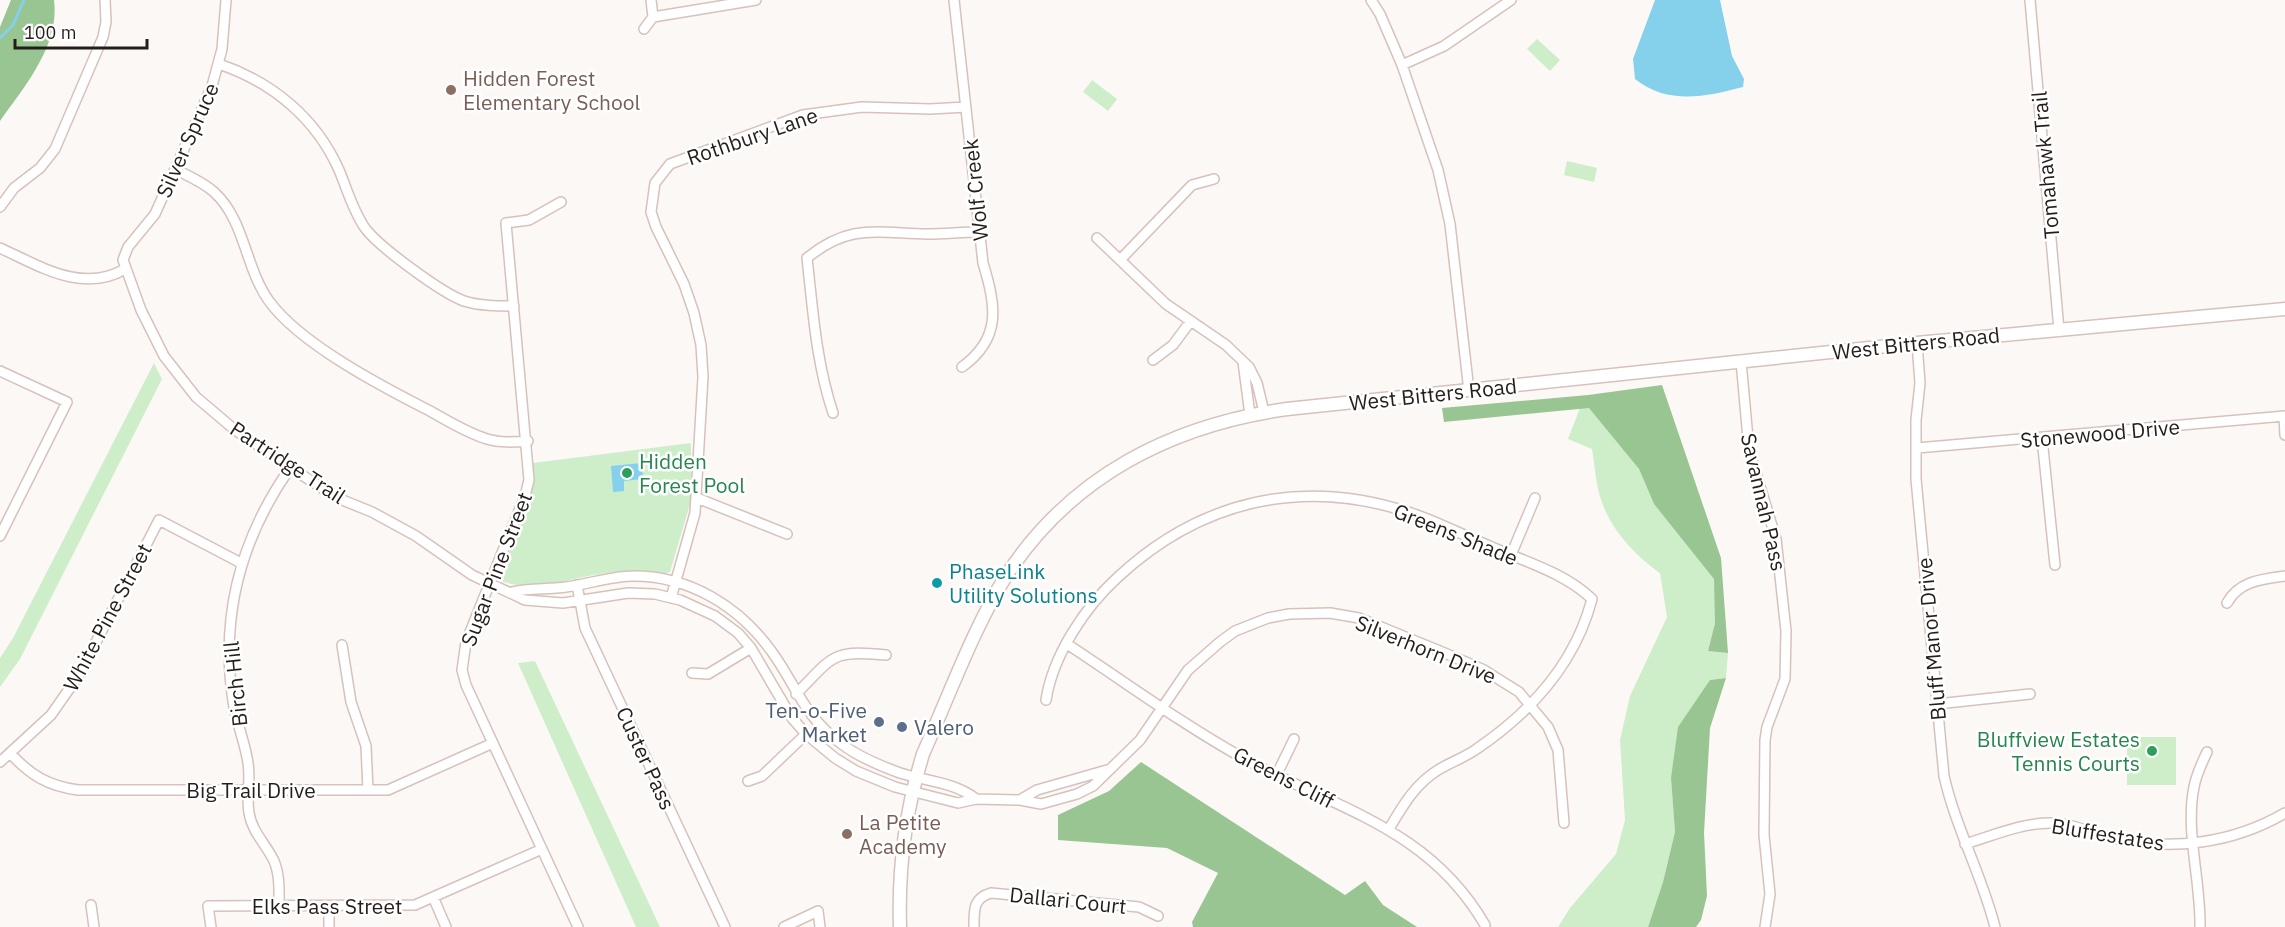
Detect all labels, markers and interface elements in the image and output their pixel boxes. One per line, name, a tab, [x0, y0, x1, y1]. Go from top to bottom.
scale bar	[15, 12, 147, 50]
text: 100 m	[24, 21, 76, 44]
place label: Hidden Forest Elementary School	[463, 64, 640, 116]
street label: Silver Spruce	[149, 78, 225, 202]
marker: Hidden Forest Elementary School	[444, 83, 458, 97]
street label: Tomahawk Trail	[2025, 90, 2065, 240]
street label: Rothbury Lane	[683, 100, 821, 172]
street label: Wolf Creek	[956, 138, 994, 242]
street label: West Bitters Road	[1831, 320, 2001, 366]
street label: West Bitters Road	[1348, 371, 1518, 417]
street label: Stonewood Drive	[2019, 412, 2181, 454]
street label: Partridge Trail	[225, 414, 351, 510]
street label: Savannah Pass	[1735, 430, 1793, 574]
place label: Hidden Forest Pool	[639, 447, 745, 499]
marker: Hidden Forest Pool	[620, 466, 634, 480]
street label: Sugar Pine Street	[454, 488, 538, 650]
street label: Greens Shade	[1390, 496, 1522, 572]
street label: White Pine Street	[56, 538, 158, 696]
street label: Bluff Manor Drive	[1910, 556, 1952, 722]
place label: PhaseLink Utility Solutions	[949, 557, 1098, 609]
marker: PhaseLink Utility Solutions	[930, 576, 944, 590]
street label: Silverhorn Drive	[1352, 608, 1500, 690]
street label: Birch Hill	[217, 640, 253, 728]
place label: Ten-o-Five Market	[765, 696, 867, 748]
street label: Custer Pass	[610, 702, 682, 814]
place label: Valero	[914, 713, 974, 741]
marker: Ten-o-Five Market	[872, 715, 886, 729]
marker: Valero	[895, 720, 909, 734]
place label: Bluffview Estates Tennis Courts	[1977, 725, 2140, 777]
street label: Greens Cliff	[1229, 740, 1340, 815]
marker: Bluffview Estates Tennis Courts	[2145, 744, 2159, 758]
street label: Big Trail Drive	[186, 776, 316, 804]
place label: La Petite Academy	[859, 808, 947, 860]
street label: Bluffestates	[2049, 811, 2167, 857]
marker: La Petite Academy	[840, 827, 854, 841]
street label: Dallari Court	[1008, 880, 1128, 920]
street label: Elks Pass Street	[252, 892, 402, 920]

